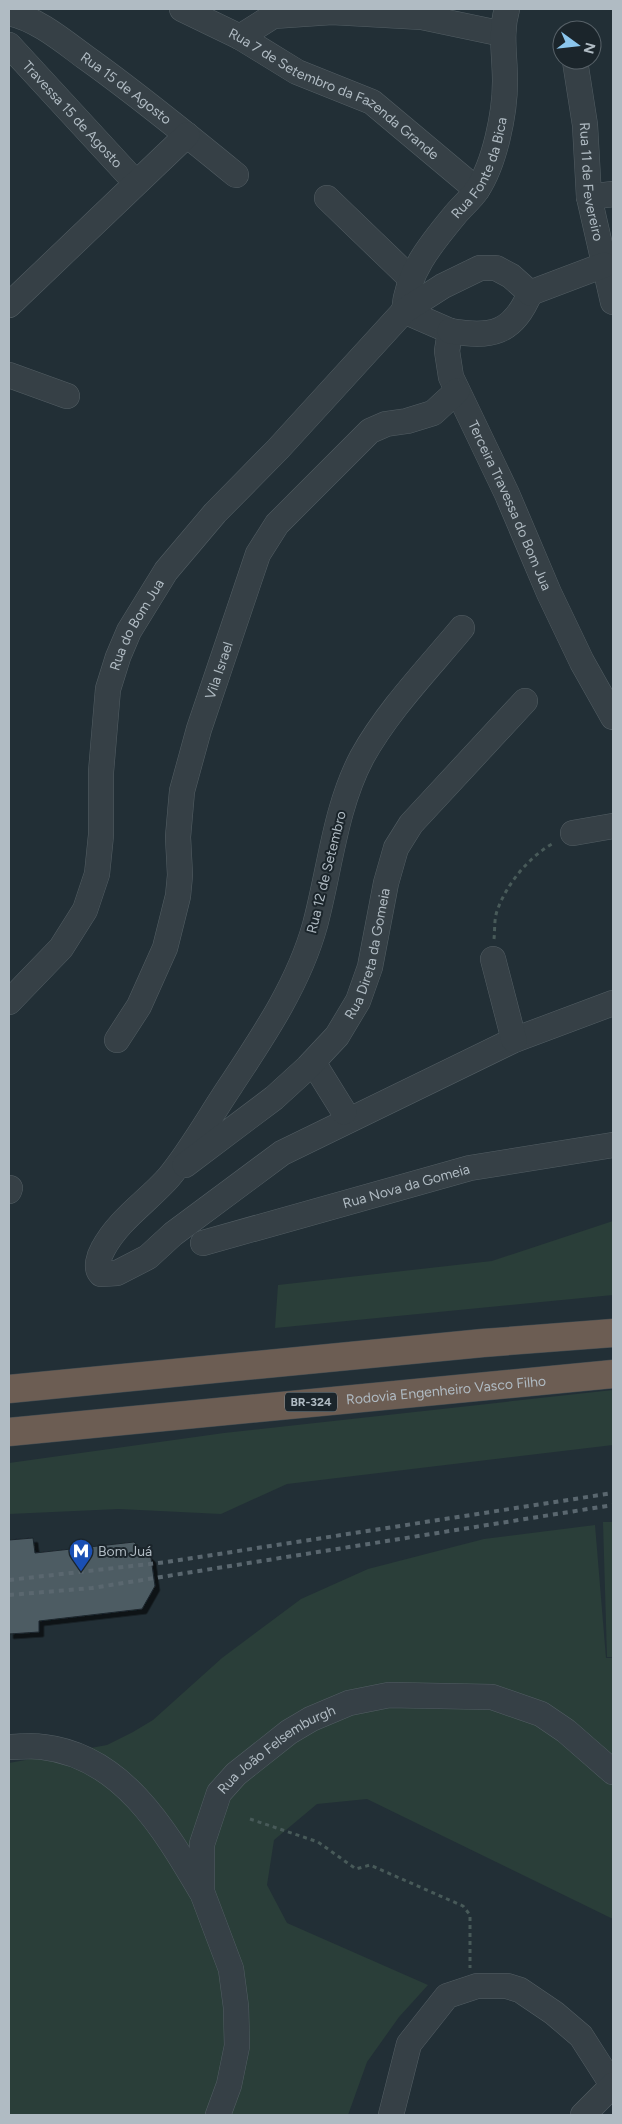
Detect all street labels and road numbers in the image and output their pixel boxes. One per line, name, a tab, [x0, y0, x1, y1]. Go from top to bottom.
street label: Rua 7 de Setembro da Fazenda Grande	[226, 25, 443, 164]
street label: Rua 15 de Agosto	[77, 49, 175, 128]
street label: Travessa 15 de Agosto	[19, 57, 126, 172]
street label: Rua Fonte da Bica	[448, 116, 511, 222]
street label: Rua 11 de Fevereiro	[576, 122, 607, 243]
street label: Terceira Travessa do Bom Jua	[464, 418, 555, 593]
street label: Rua do Bom Jua	[106, 576, 168, 673]
street label: Vila Israel	[202, 640, 237, 702]
street label: Rua 12 de Setembro	[303, 809, 350, 935]
street label: Rua Direta da Gomeia	[341, 887, 394, 1022]
street label: Rua Nova da Gomeia	[341, 1160, 472, 1212]
street label: Rodovia Engenheiro Vasco Filho	[345, 1372, 547, 1409]
road number: BR-324	[285, 1392, 337, 1411]
street label: Rua João Felsemburgh	[214, 1702, 338, 1798]

